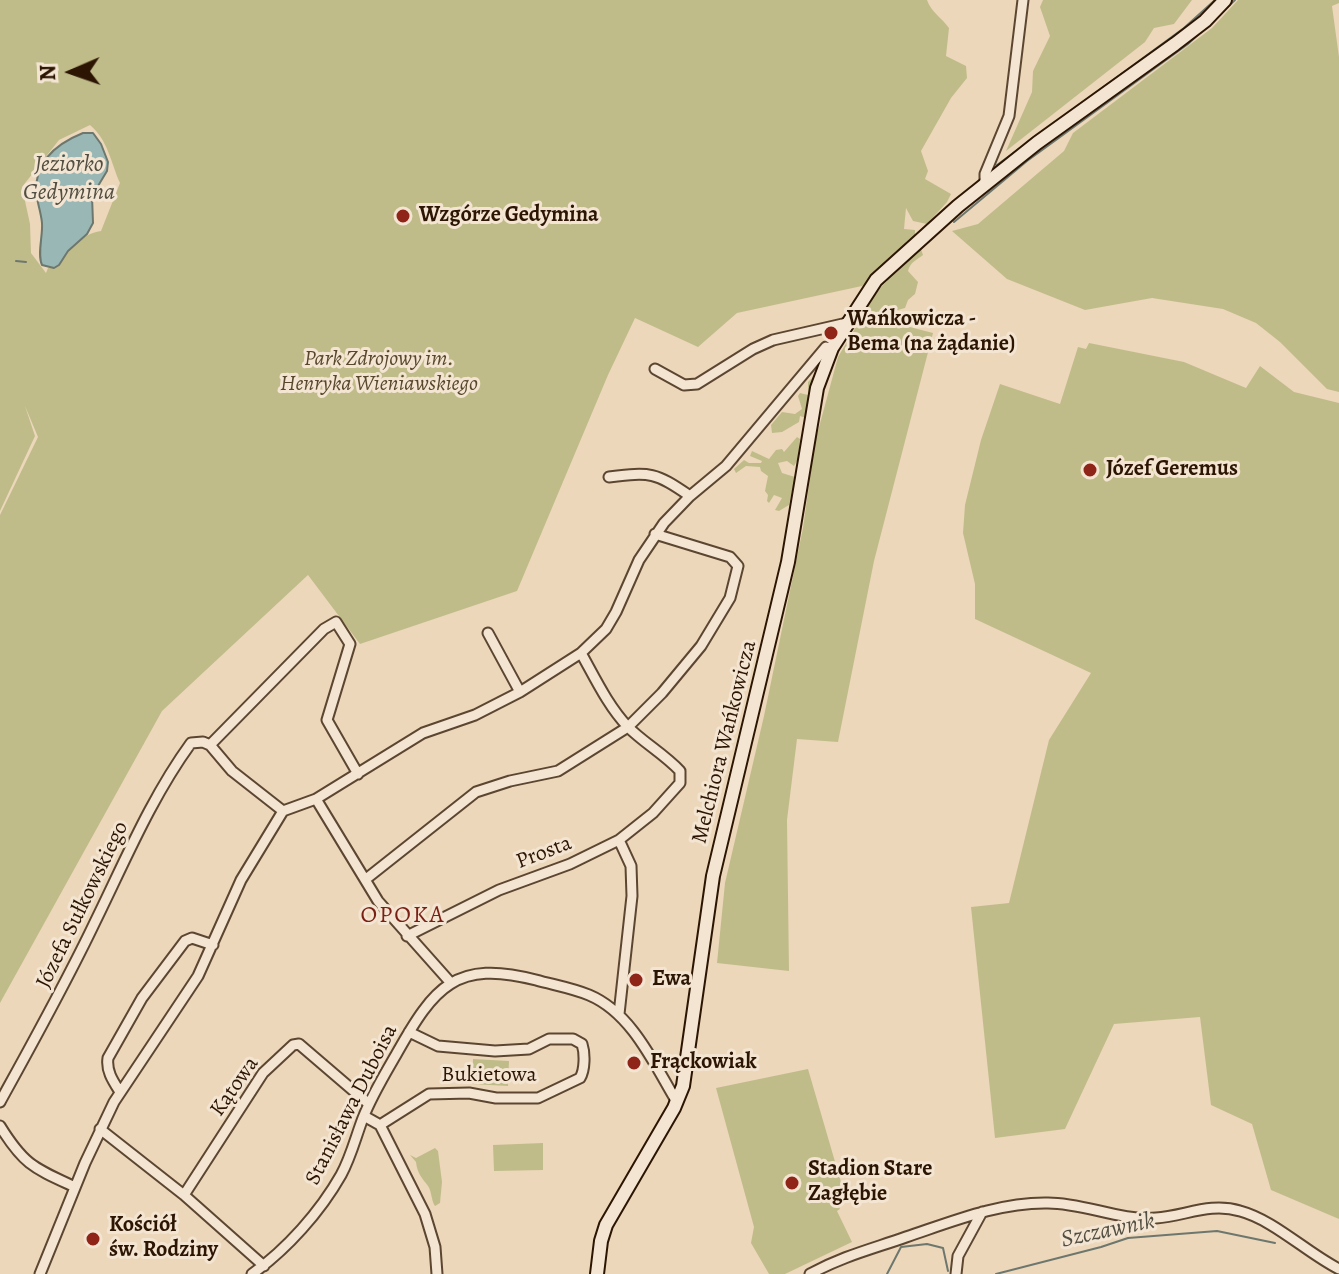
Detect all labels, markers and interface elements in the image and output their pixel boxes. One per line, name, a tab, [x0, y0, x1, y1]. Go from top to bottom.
north arrow	[32, 32, 112, 112]
text: N	[33, 64, 63, 81]
water label: Jeziorko Gedymina	[23, 151, 115, 207]
place label: Wzgórze Gedymina	[419, 203, 599, 229]
marker: Wzgórze Gedymina	[394, 207, 412, 225]
place label: Wańkowicza - Bema (na żądanie)	[847, 307, 1015, 358]
marker: Wańkowicza - Bema (na żądanie)	[822, 324, 840, 342]
park label: Park Zdrojowy im. Henryka Wieniawskiego	[280, 347, 478, 398]
place label: Józef Geremus	[1106, 457, 1238, 483]
marker: Józef Geremus	[1081, 461, 1099, 479]
street label: Melchiora Wańkowicza	[687, 638, 763, 846]
street label: Józefa Sułkowskiego	[31, 817, 135, 993]
street label: Prosta	[512, 830, 576, 876]
district label: OPOKA	[360, 902, 446, 930]
place label: Ewa	[652, 967, 691, 993]
marker: Ewa	[627, 971, 645, 989]
street label: Stanisława Duboisa	[300, 1020, 404, 1190]
place label: Frąckowiak	[650, 1050, 757, 1076]
street label: Kątowa	[205, 1052, 265, 1122]
marker: Frąckowiak	[625, 1054, 643, 1072]
street label: Bukietowa	[441, 1063, 537, 1089]
place label: Stadion Stare Zagłębie	[808, 1157, 932, 1208]
marker: Stadion Stare Zagłębie	[783, 1174, 801, 1192]
water label: Szczawnik	[1059, 1207, 1157, 1255]
place label: Kościół św. Rodziny	[109, 1213, 218, 1264]
marker: Kościół św. Rodziny	[84, 1230, 102, 1248]

